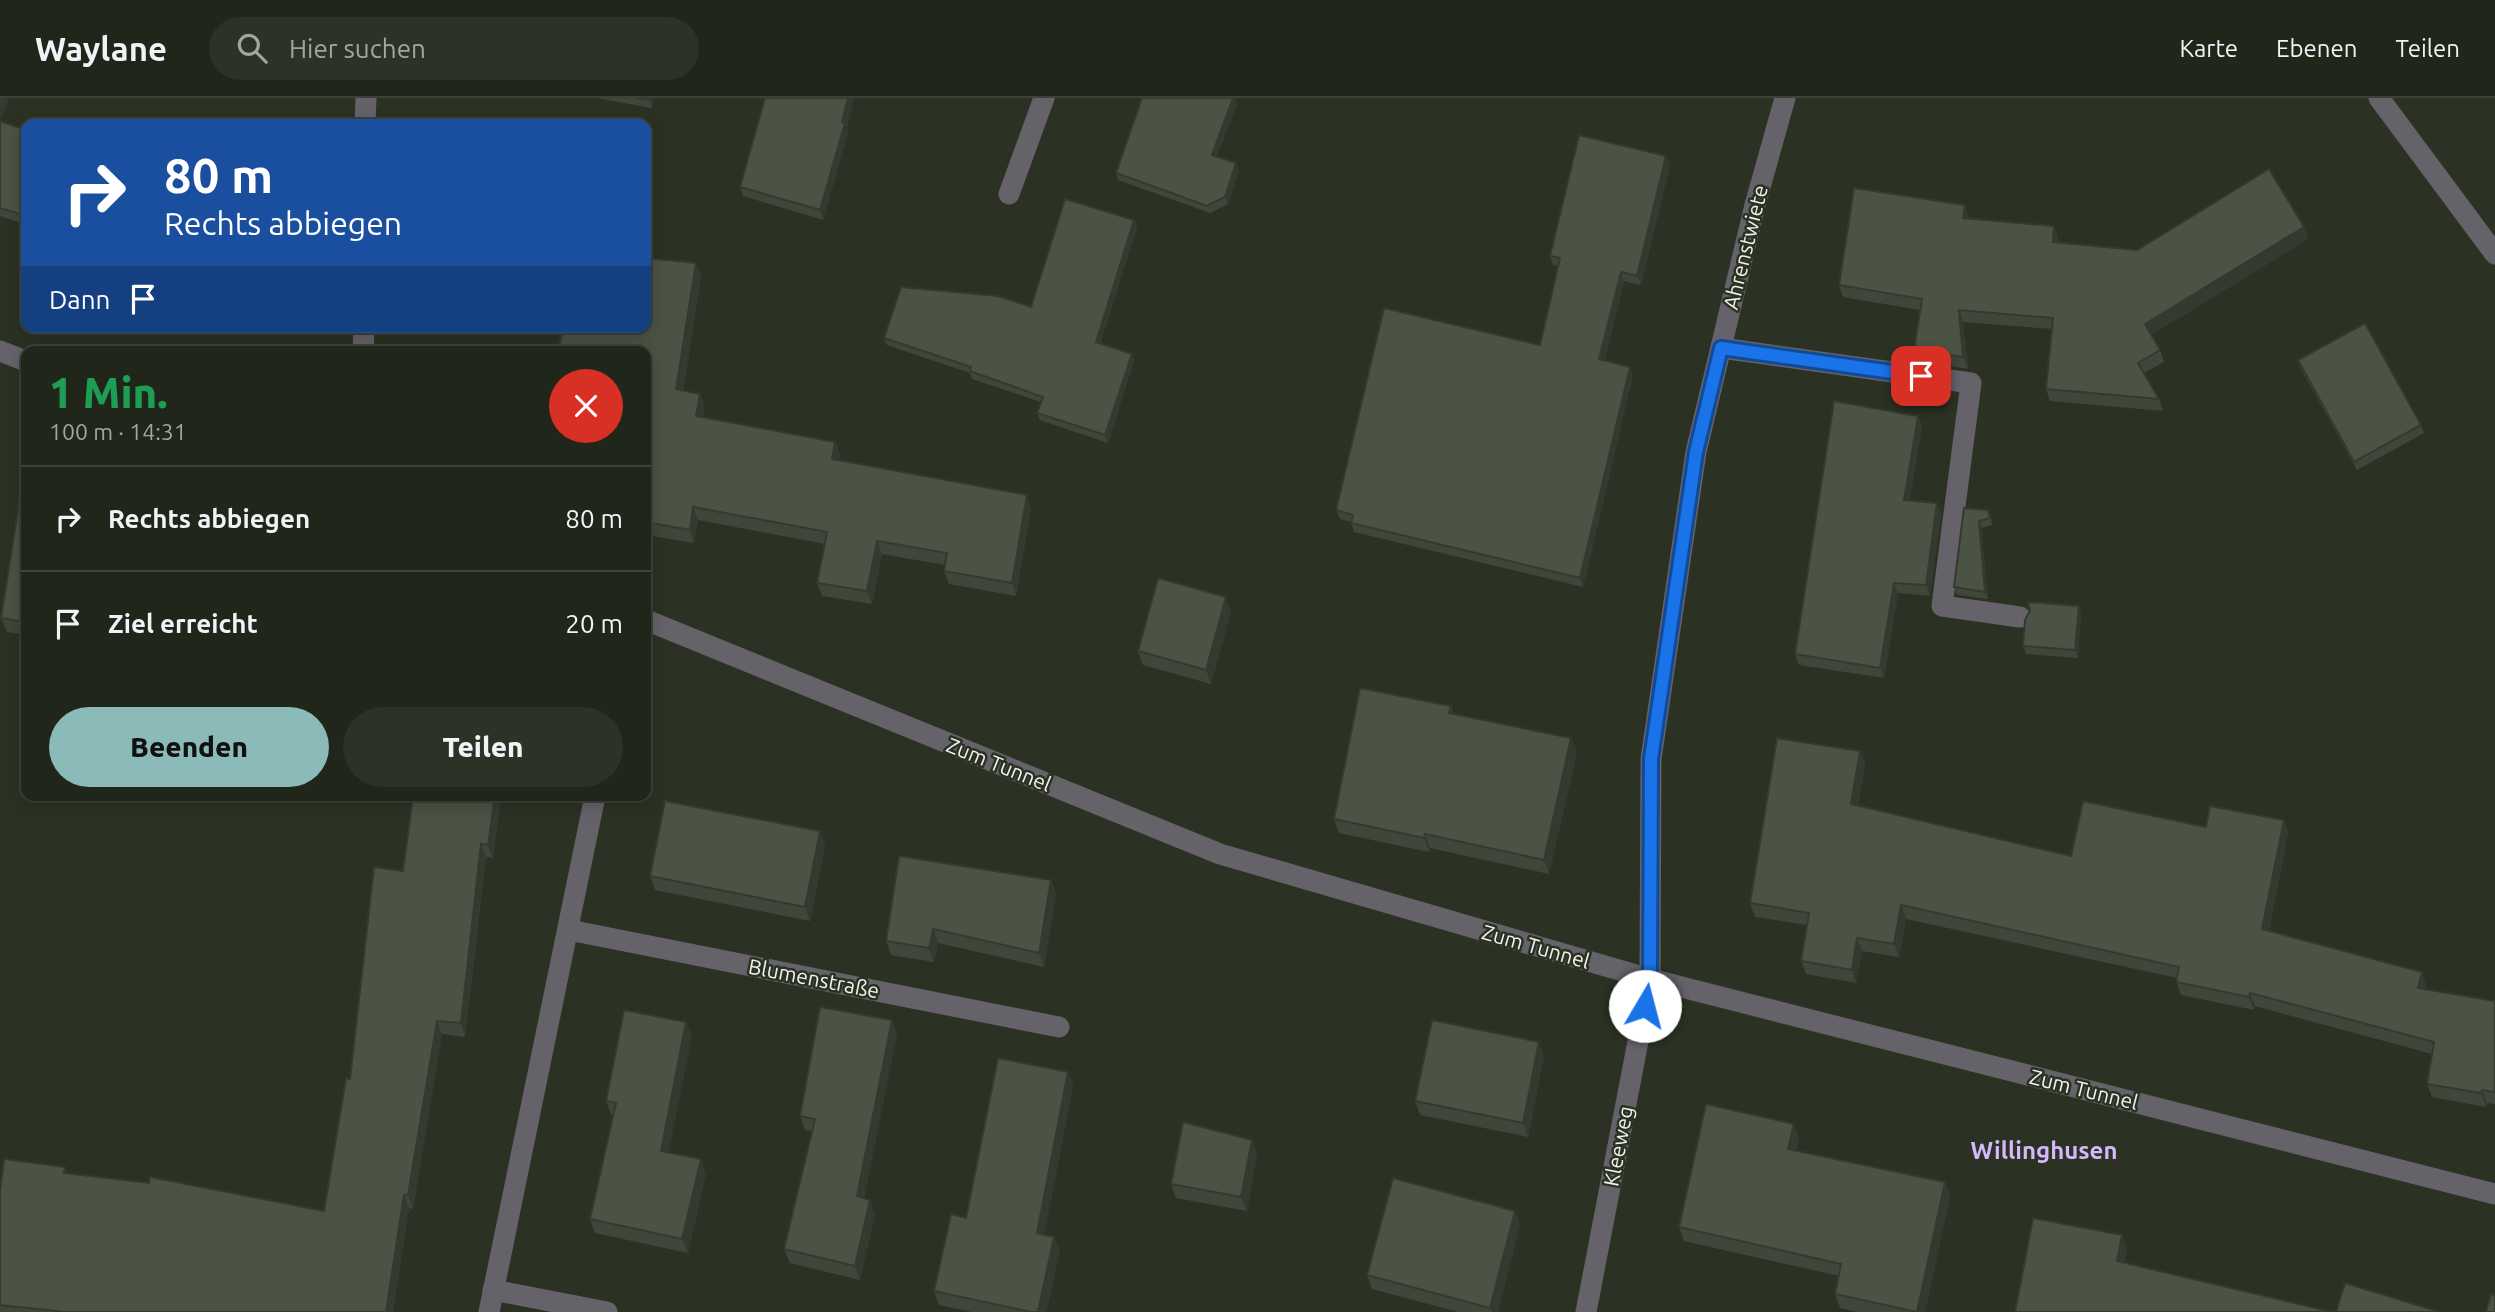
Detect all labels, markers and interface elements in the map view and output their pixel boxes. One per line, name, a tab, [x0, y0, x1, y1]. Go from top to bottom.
search box	[209, 17, 699, 80]
icon: search	[233, 29, 271, 67]
text: Waylane	[35, 30, 167, 67]
text: Hier suchen	[289, 34, 426, 63]
text: Karte	[2179, 35, 2238, 62]
text: Ebenen	[2276, 35, 2357, 62]
text: Teilen	[2395, 35, 2460, 62]
icon: right	[49, 147, 140, 238]
text: 80 m	[164, 147, 273, 202]
street label: Ahrenstwiete	[1718, 182, 1772, 312]
text: Rechts abbiegen	[164, 205, 402, 241]
icon: arrive	[124, 280, 162, 318]
text: Dann	[49, 285, 110, 314]
pin	[1891, 346, 1951, 406]
icon: arrive	[1902, 357, 1940, 395]
text: 1 Min.	[49, 369, 168, 416]
button: close	[549, 369, 623, 443]
text: 100 m · 14:31	[49, 419, 187, 444]
icon: right	[49, 500, 87, 538]
text: Rechts abbiegen	[108, 504, 310, 533]
text: 80 m	[565, 504, 623, 533]
icon: arrive	[49, 605, 87, 643]
text: Ziel erreicht	[108, 609, 258, 638]
text: 20 m	[565, 609, 623, 638]
button: Beenden	[49, 707, 329, 787]
button: Teilen	[343, 707, 623, 787]
street label: Zum Tunnel	[943, 732, 1055, 796]
street label: Zum Tunnel	[1479, 919, 1593, 973]
street label: Blumenstraße	[746, 954, 882, 1002]
position arrow	[1608, 969, 1682, 1043]
street label: Zum Tunnel	[2027, 1064, 2141, 1114]
street label: Kleeweg	[1598, 1104, 1638, 1188]
district label: Willinghusen	[1971, 1137, 2117, 1164]

